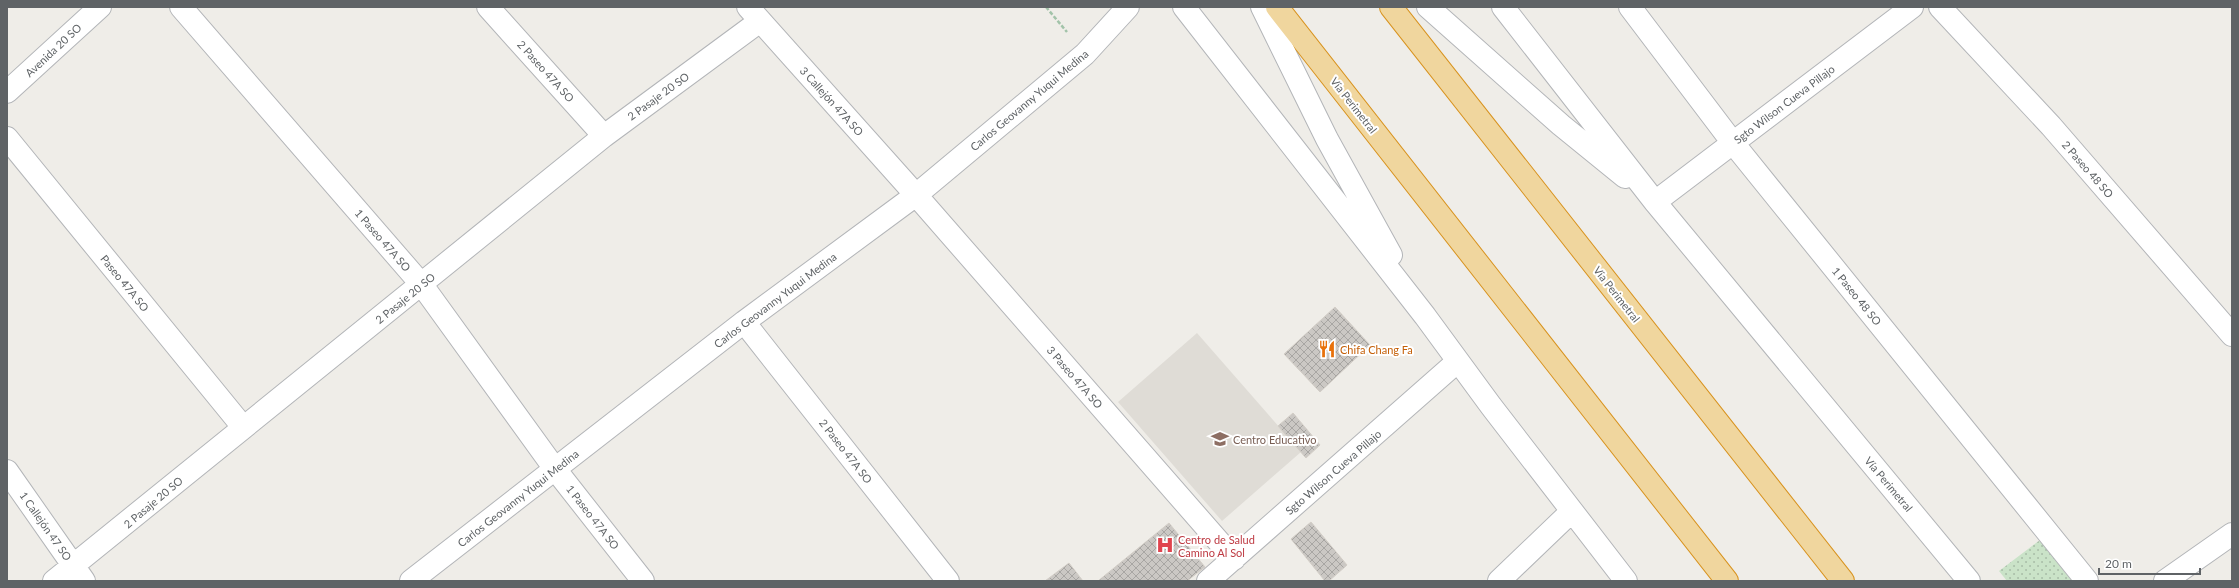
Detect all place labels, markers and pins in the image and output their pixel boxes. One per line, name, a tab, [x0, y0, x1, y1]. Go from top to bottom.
restaurant icon: Chifa Chang Fa	[1317, 339, 1337, 359]
place label: Chifa Chang Fa	[1340, 343, 1413, 356]
school or university icon: Centro Educativo	[1210, 429, 1230, 449]
place label: Centro Educativo	[1233, 433, 1316, 446]
place label: Centro de Salud Camino Al Sol	[1178, 533, 1255, 559]
hospital icon: Centro de Salud Camino Al Sol	[1155, 535, 1175, 555]

